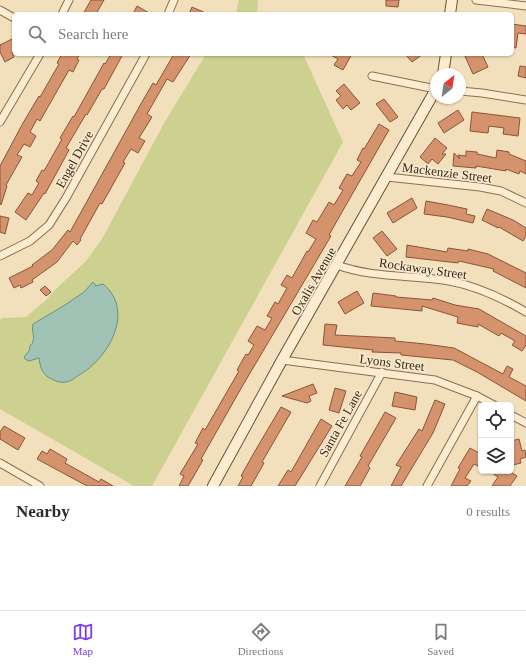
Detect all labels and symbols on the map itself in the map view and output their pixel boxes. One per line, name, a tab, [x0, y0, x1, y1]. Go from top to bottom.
north arrow	[430, 68, 466, 104]
street label: Engel Drive	[53, 128, 96, 191]
street label: Mackenzie Street	[401, 160, 493, 186]
street label: Oxalis Avenue	[288, 244, 339, 318]
street label: Rockaway Street	[378, 255, 468, 282]
street label: Lyons Street	[359, 351, 426, 374]
street label: Santa Fe Lane	[316, 387, 365, 459]

